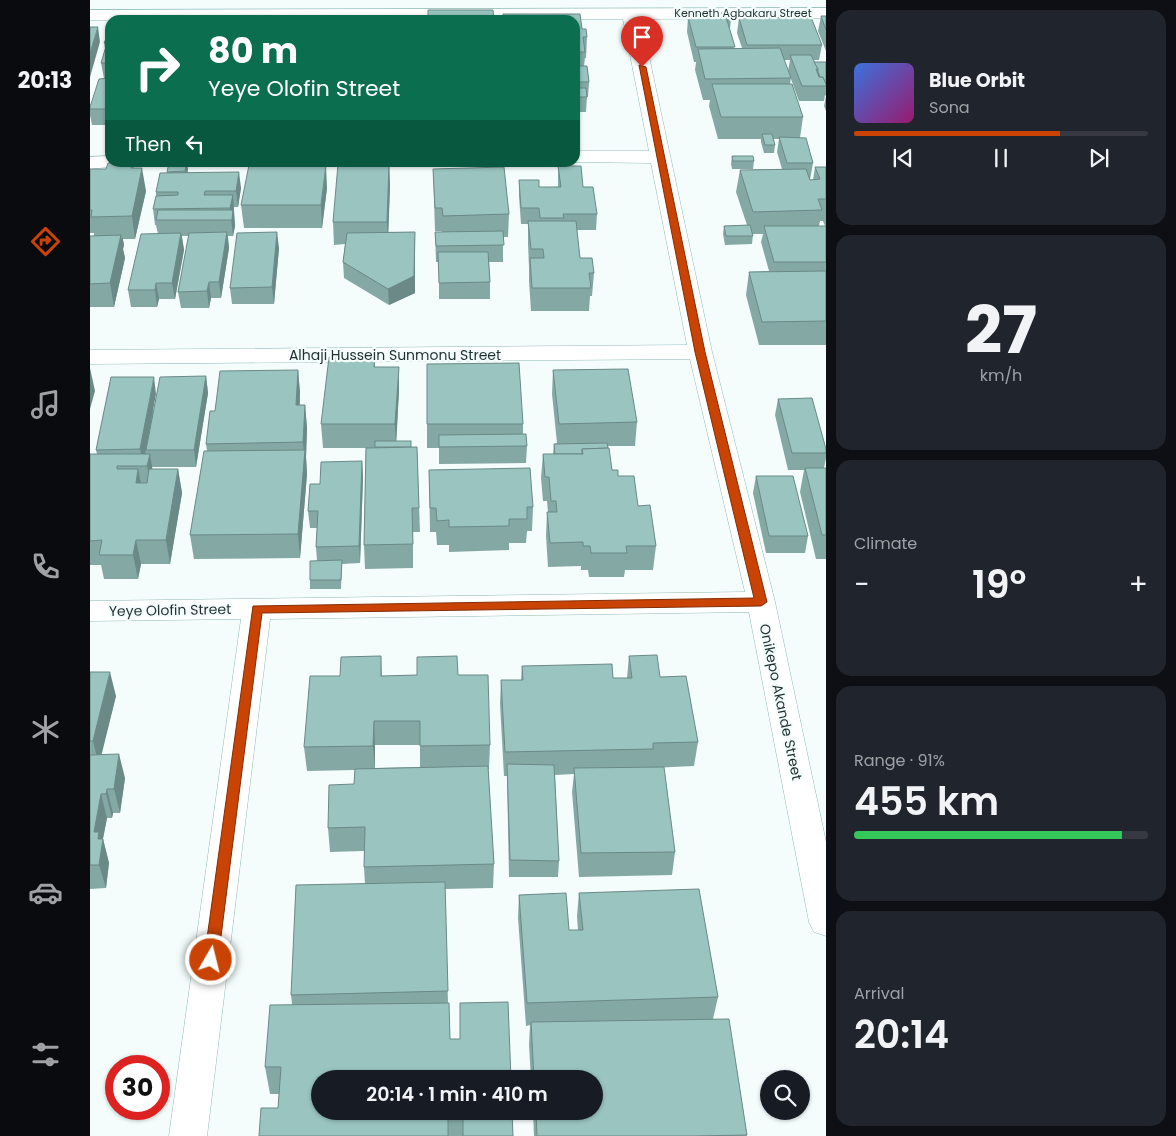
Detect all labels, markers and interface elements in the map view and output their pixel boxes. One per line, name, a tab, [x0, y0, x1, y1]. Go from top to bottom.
street label: Kenneth Agbakaru Street	[674, 5, 812, 21]
pin	[621, 16, 663, 67]
icon: arrive	[628, 23, 656, 51]
text: 80 m	[208, 26, 298, 75]
icon: right	[125, 35, 190, 100]
text: 20:13	[18, 65, 72, 96]
text: Blue Orbit	[929, 67, 1025, 94]
text: Yeye Olofin Street	[208, 73, 400, 104]
text: Sona	[929, 96, 970, 119]
icon: left	[181, 130, 209, 158]
text: Then	[125, 131, 171, 158]
icon: previous	[889, 144, 917, 172]
icon: pause	[987, 144, 1015, 172]
icon: next	[1085, 144, 1113, 172]
icon: directions	[28, 224, 63, 259]
text: 27	[965, 285, 1037, 376]
street label: Alhaji Hussein Sunmonu Street	[289, 345, 501, 365]
text: km/h	[980, 364, 1022, 387]
icon: music	[28, 387, 63, 422]
text: Climate	[854, 532, 917, 555]
icon: phone	[28, 549, 63, 584]
text: 19°	[972, 558, 1026, 611]
text: −	[854, 565, 869, 604]
text: +	[1129, 565, 1148, 604]
street label: Yeye Olofin Street	[109, 599, 231, 621]
street label: Onikepo Akande Street	[755, 622, 807, 782]
icon: climate	[28, 712, 63, 747]
text: Range · 91%	[854, 749, 945, 772]
text: 455 km	[854, 775, 999, 828]
icon: car	[28, 875, 63, 910]
position arrow	[184, 933, 236, 985]
text: Arrival	[854, 982, 904, 1005]
text: 20:14	[854, 1008, 949, 1061]
icon: filters	[28, 1037, 63, 1072]
speed limit sign: 30	[105, 1055, 170, 1120]
map controls	[760, 1070, 810, 1120]
button: search	[760, 1070, 810, 1120]
text: 20:14 · 1 min · 410 m	[366, 1081, 548, 1108]

